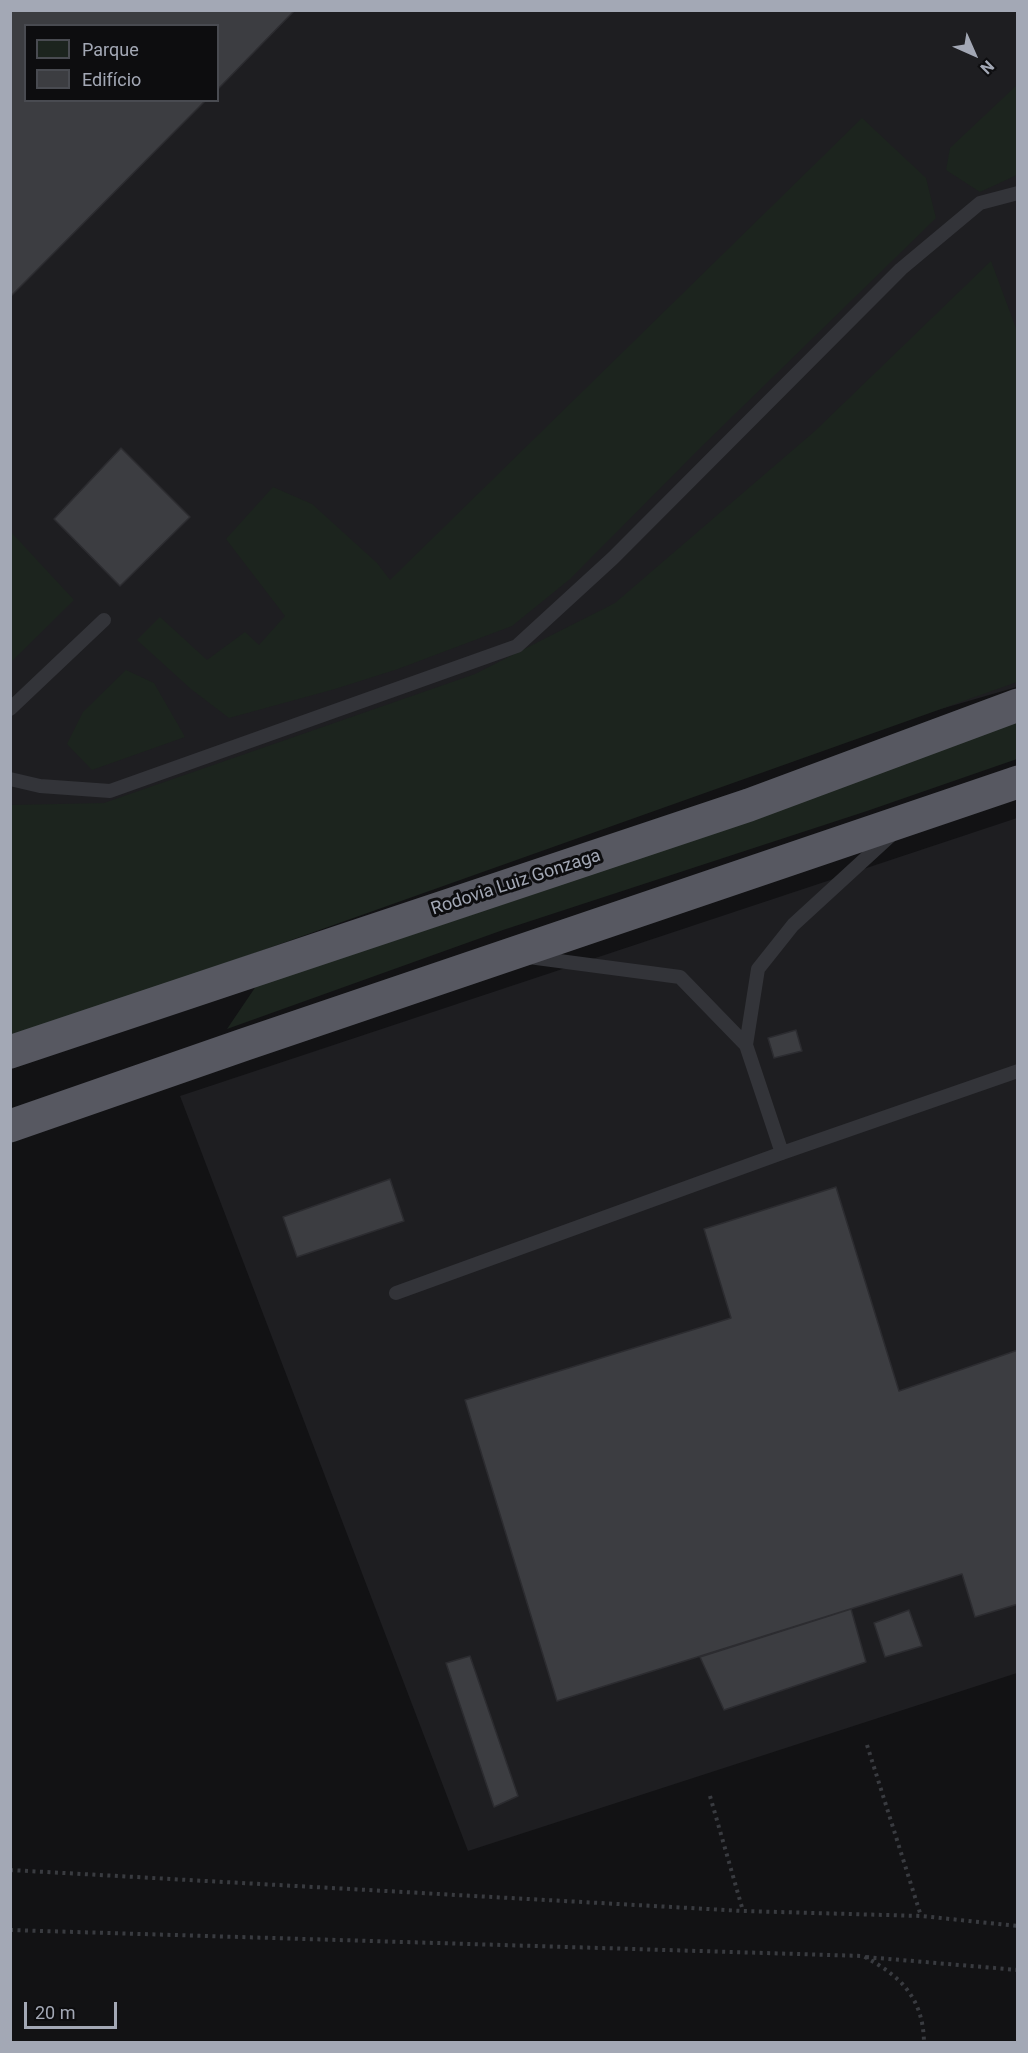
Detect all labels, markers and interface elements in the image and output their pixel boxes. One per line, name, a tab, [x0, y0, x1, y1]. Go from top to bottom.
legend	[24, 24, 219, 102]
north arrow	[944, 24, 1004, 84]
text: Parque	[82, 39, 139, 60]
text: N	[976, 56, 998, 78]
text: Edifício	[82, 69, 141, 90]
street label: Rodovia Luiz Gonzaga	[428, 845, 604, 921]
scale bar	[27, 1990, 120, 2028]
text: 20 m	[35, 2002, 75, 2023]

